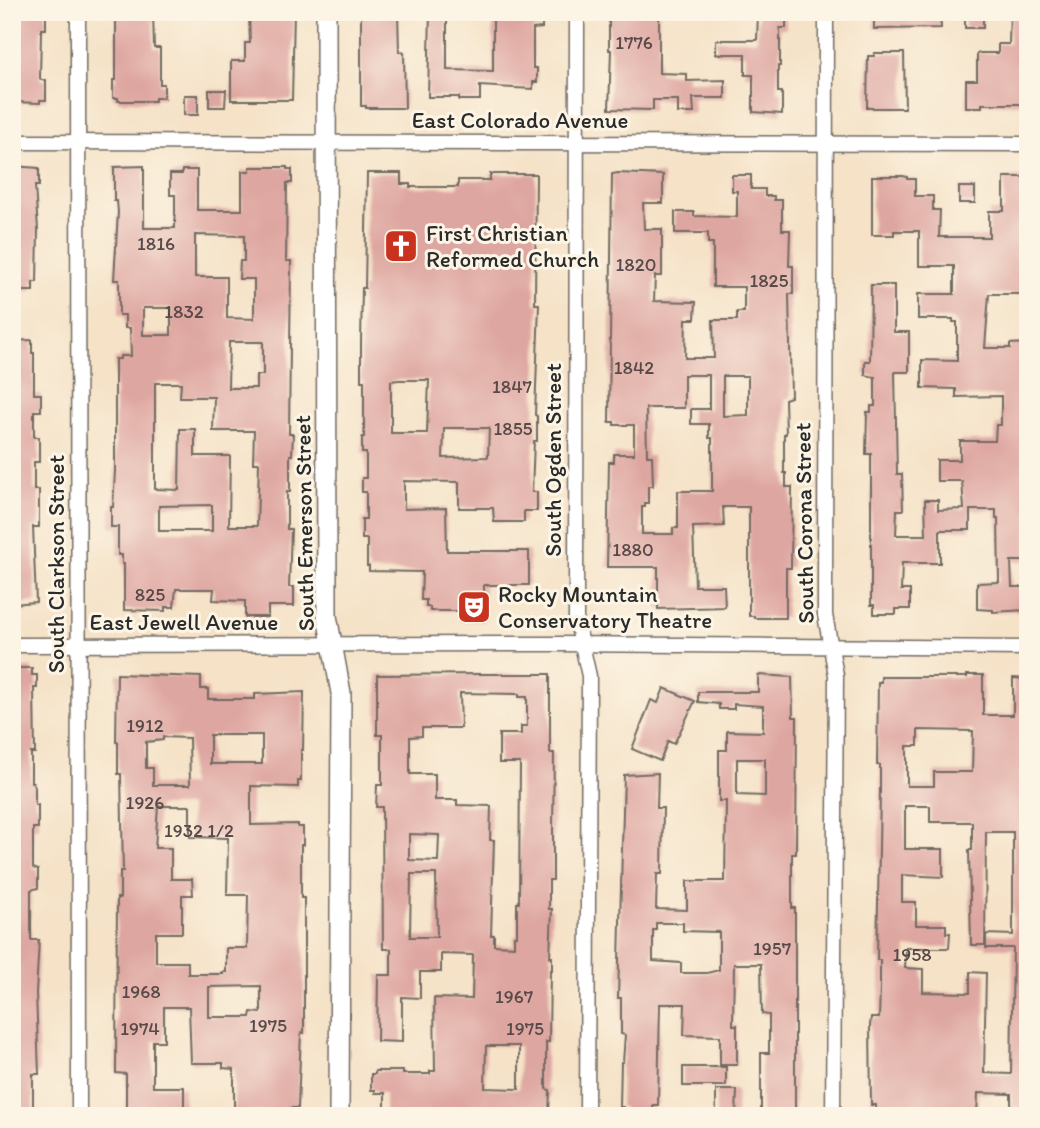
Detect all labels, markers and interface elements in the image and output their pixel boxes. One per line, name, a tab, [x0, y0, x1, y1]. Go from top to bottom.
house number: 1776	[615, 31, 653, 54]
street label: East Colorado Avenue	[412, 106, 628, 134]
place label: First Christian Reformed Church	[426, 219, 599, 273]
church icon: First Christian Reformed Church	[382, 227, 420, 265]
house number: 1816	[137, 232, 175, 255]
house number: 1820	[616, 253, 656, 276]
house number: 1825	[749, 269, 789, 292]
house number: 1832	[164, 300, 204, 323]
house number: 1842	[614, 356, 654, 379]
street label: South Ogden Street	[539, 363, 567, 557]
house number: 1847	[492, 375, 532, 398]
street label: South Emerson Street	[288, 414, 320, 631]
house number: 1855	[493, 417, 533, 440]
street label: South Corona Street	[788, 422, 820, 624]
street label: South Clarkson Street	[42, 455, 70, 673]
house number: 1880	[612, 538, 654, 561]
place label: Rocky Mountain Conservatory Theatre	[498, 580, 712, 634]
house number: 825	[135, 583, 165, 606]
theatre icon: Rocky Mountain Conservatory Theatre	[455, 588, 493, 626]
street label: East Jewell Avenue	[90, 608, 278, 636]
house number: 1912	[126, 714, 164, 737]
house number: 1926	[126, 791, 164, 814]
house number: 1932 1/2	[164, 819, 234, 842]
house number: 1957	[753, 937, 791, 960]
house number: 1958	[892, 943, 932, 966]
house number: 1968	[121, 980, 161, 1003]
house number: 1967	[495, 985, 533, 1008]
house number: 1975	[249, 1014, 287, 1037]
house number: 1974	[120, 1017, 160, 1040]
house number: 1975	[506, 1017, 544, 1040]

